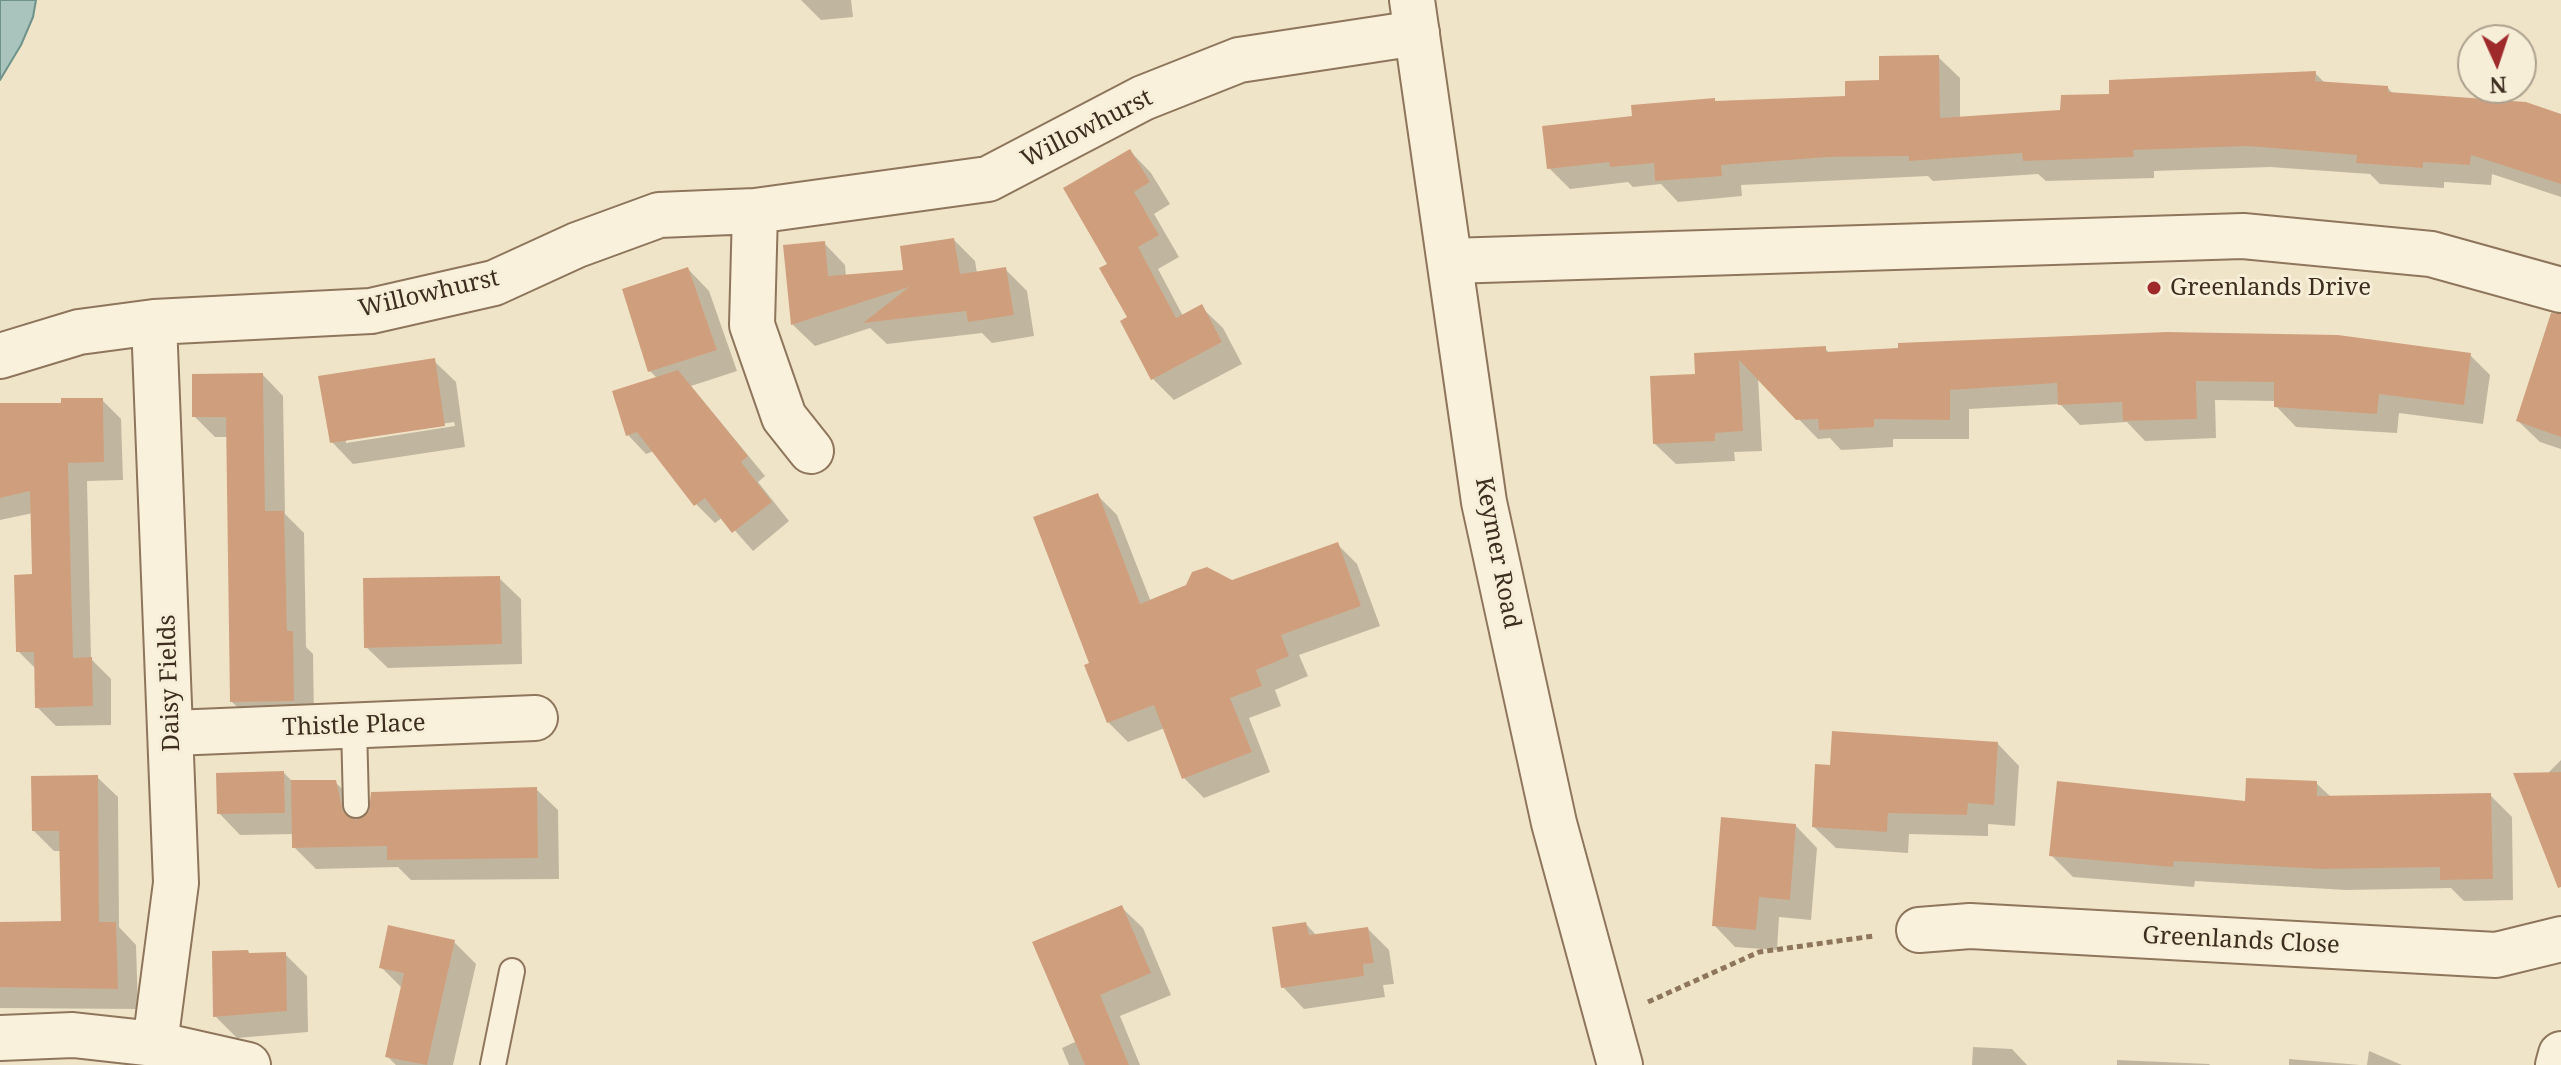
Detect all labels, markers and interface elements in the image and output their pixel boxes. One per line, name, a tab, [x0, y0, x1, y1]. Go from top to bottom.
north arrow	[2457, 24, 2537, 104]
text: N	[2489, 71, 2508, 101]
street label: Willowhurst	[1017, 84, 1157, 174]
street label: Willowhurst	[356, 264, 502, 324]
place label: Greenlands Drive	[2170, 274, 2371, 302]
marker: Greenlands Drive	[2145, 279, 2163, 297]
street label: Keymer Road	[1468, 475, 1526, 631]
street label: Daisy Fields	[153, 614, 187, 752]
street label: Thistle Place	[282, 709, 426, 743]
street label: Greenlands Close	[2142, 921, 2340, 961]

